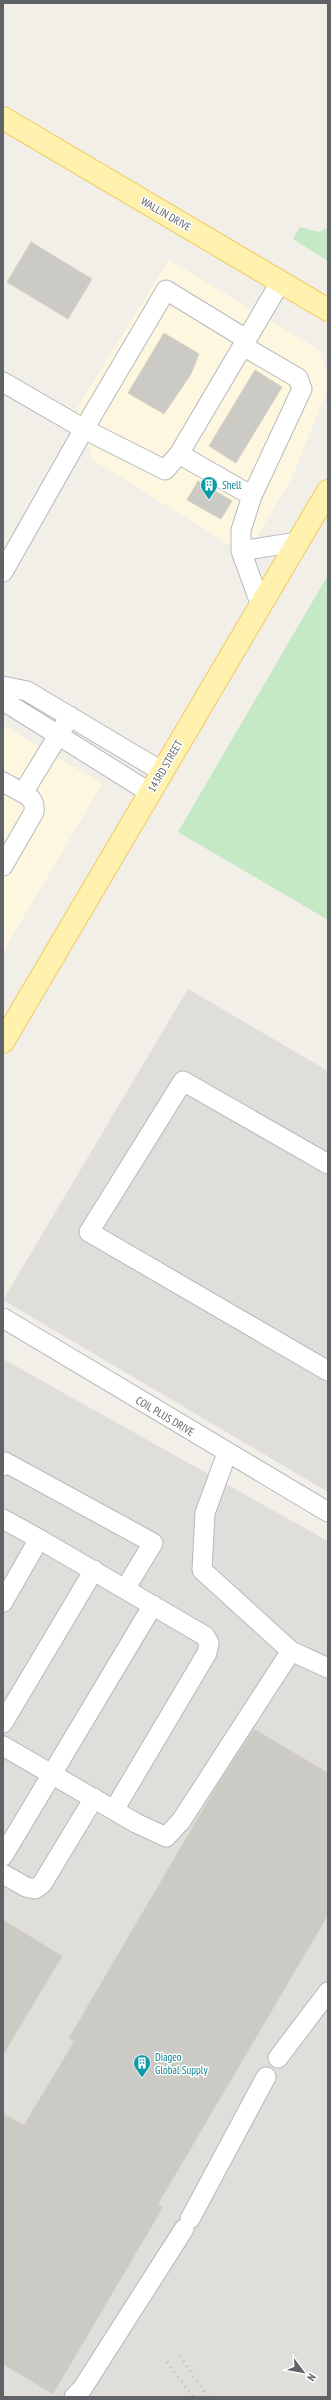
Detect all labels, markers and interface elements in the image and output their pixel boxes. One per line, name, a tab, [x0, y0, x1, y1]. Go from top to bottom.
street label: WALLIN DRIVE	[138, 194, 194, 234]
building icon: Shell	[199, 475, 219, 500]
place label: Shell	[222, 478, 242, 492]
street label: 143RD STREET	[145, 738, 185, 794]
street label: COIL PLUS DRIVE	[133, 1393, 197, 1439]
place label: Diageo Global Supply	[155, 2050, 208, 2077]
building icon: Diageo Global Supply	[132, 2053, 152, 2078]
north arrow	[283, 2352, 323, 2392]
text: N	[304, 2371, 319, 2384]

